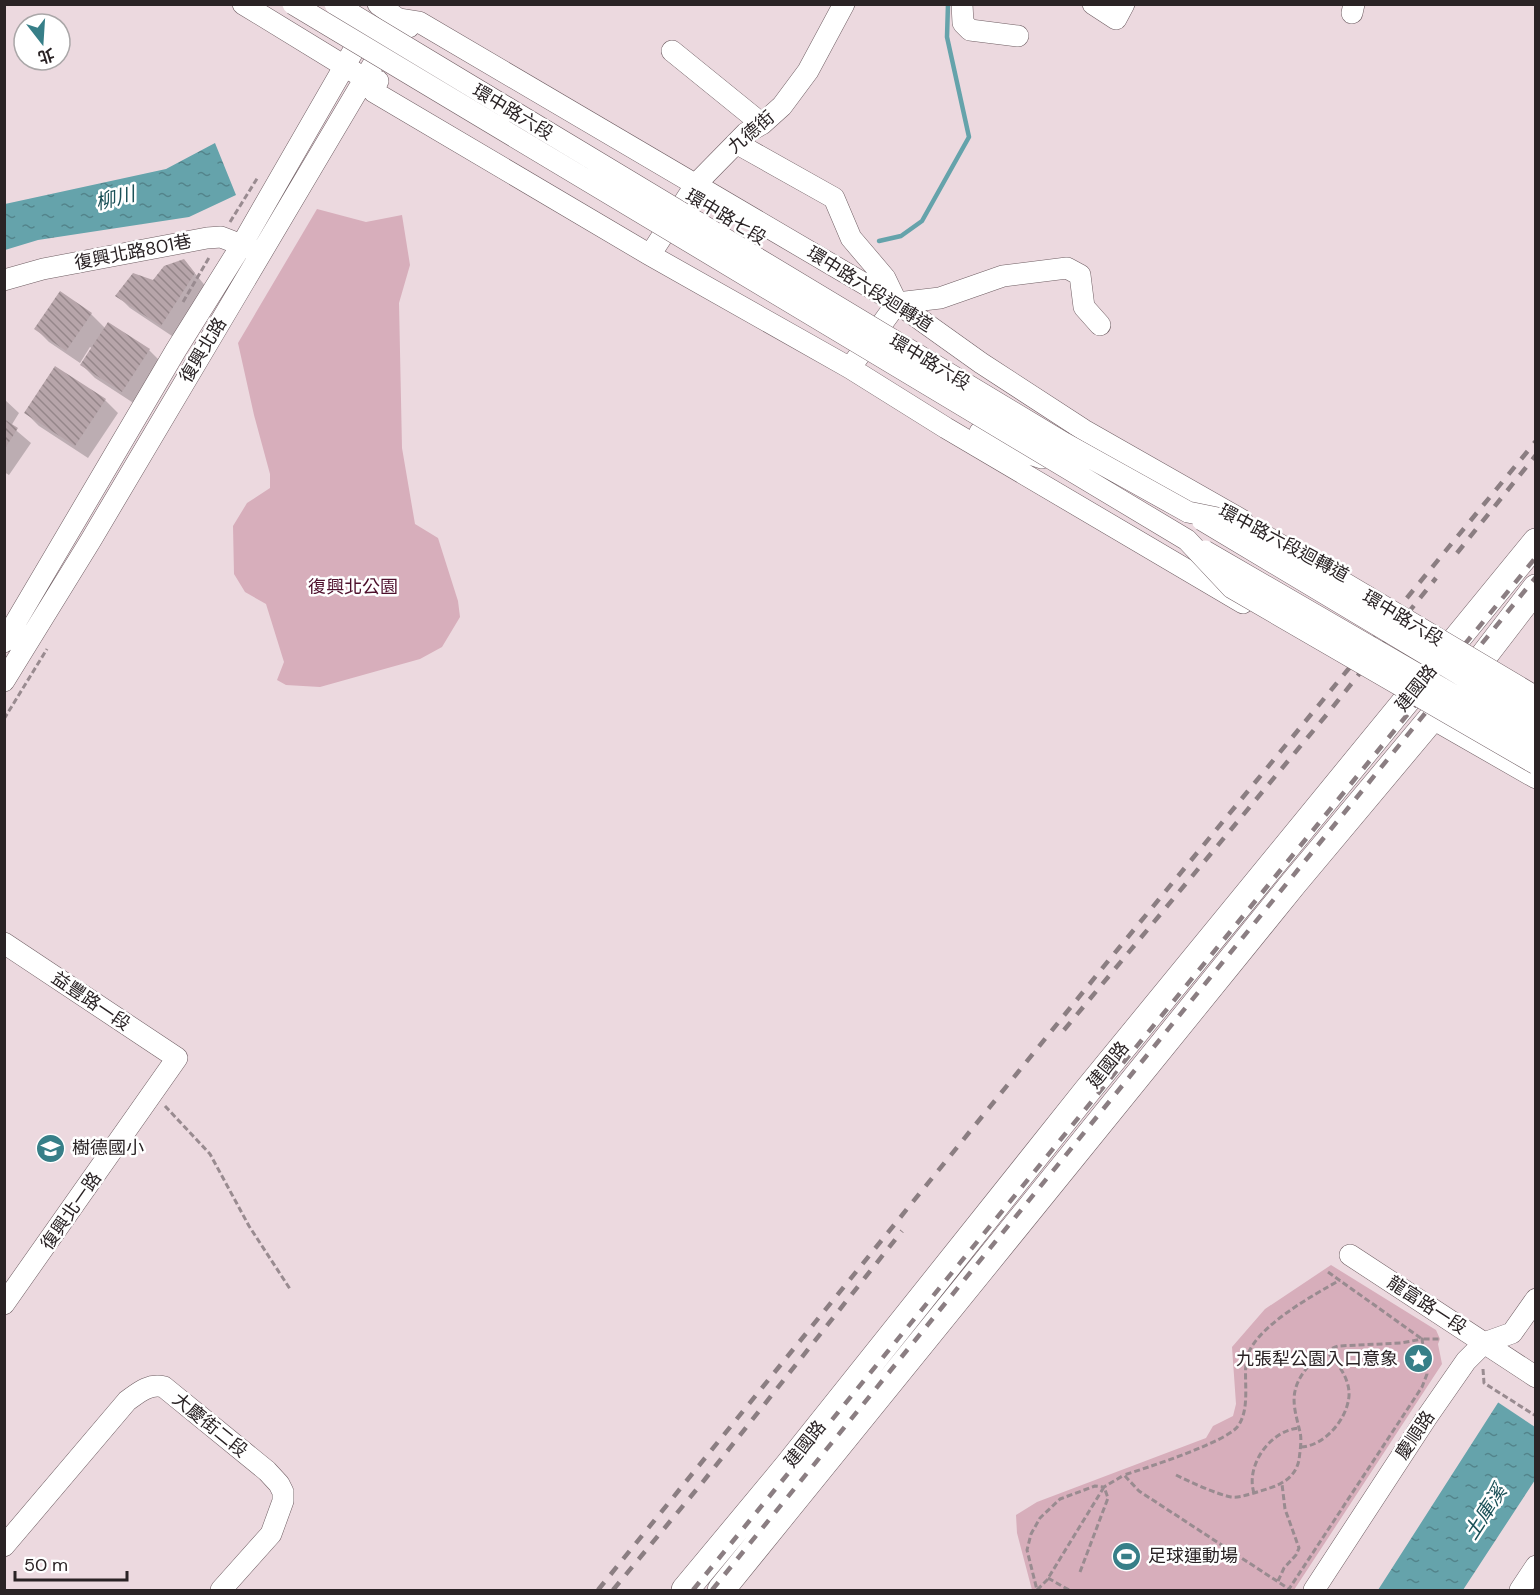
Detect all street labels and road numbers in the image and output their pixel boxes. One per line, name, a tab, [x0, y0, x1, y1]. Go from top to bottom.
street label: 環中路六段	[468, 79, 558, 145]
street label: 九德街	[723, 105, 779, 159]
street label: 環中路七段	[681, 184, 771, 250]
street label: 復興北路801巷	[72, 229, 194, 275]
street label: 環中路六段迴轉道	[803, 241, 937, 337]
street label: 復興北路	[174, 313, 232, 387]
street label: 環中路六段	[885, 329, 975, 395]
street label: 環中路六段迴轉道	[1215, 499, 1353, 587]
street label: 環中路六段	[1358, 585, 1448, 651]
street label: 建國路	[1390, 659, 1442, 717]
street label: 益豐路一段	[47, 966, 135, 1036]
street label: 建國路	[1082, 1036, 1134, 1094]
street label: 復興北一路	[35, 1167, 107, 1255]
street label: 龍富路一段	[1383, 1270, 1471, 1340]
street label: 大慶街二段	[167, 1387, 253, 1463]
street label: 慶順路	[1390, 1406, 1440, 1464]
street label: 建國路	[779, 1415, 831, 1473]

